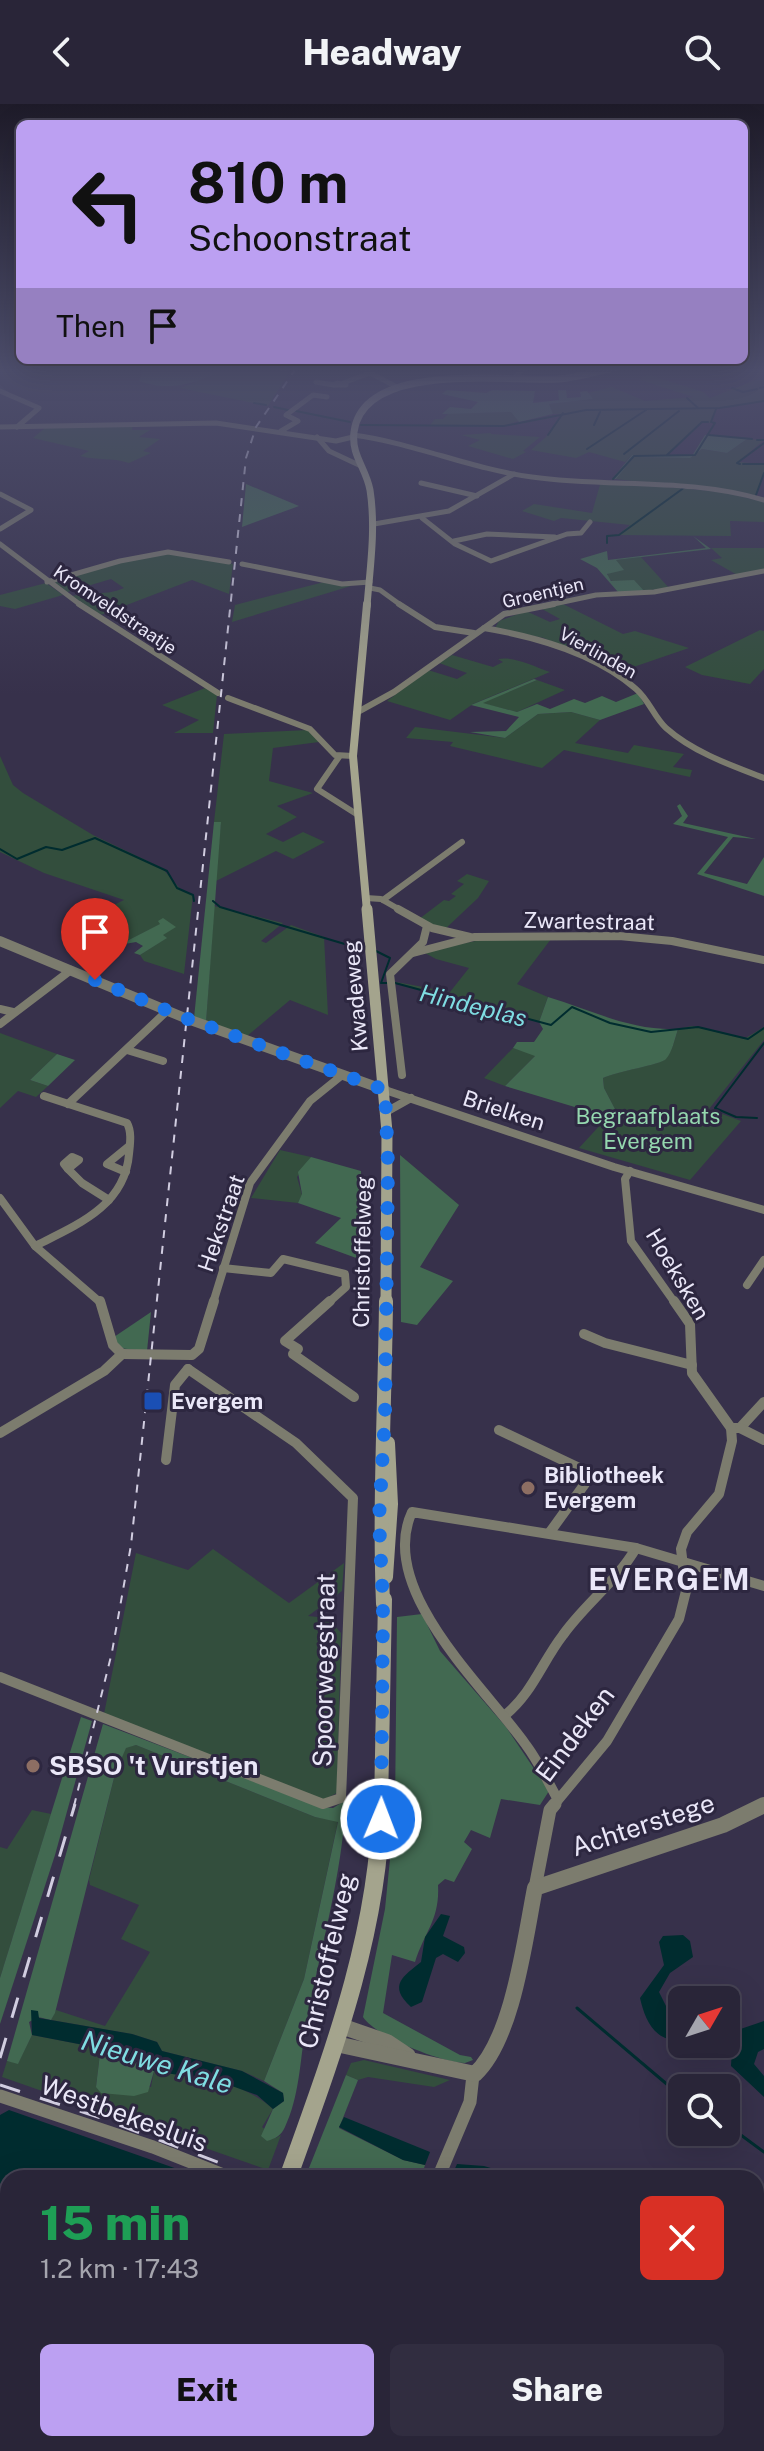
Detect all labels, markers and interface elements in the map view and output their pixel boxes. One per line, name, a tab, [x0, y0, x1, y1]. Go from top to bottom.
icon: back	[40, 30, 84, 74]
icon: search	[680, 30, 724, 74]
text: Headway	[302, 31, 462, 73]
text: 810 m	[188, 150, 348, 216]
icon: left	[56, 152, 160, 256]
text: Schoonstraat	[188, 217, 412, 259]
icon: arrive	[141, 304, 185, 348]
text: Then	[56, 308, 125, 344]
street label: Kromveldstraatje	[50, 561, 181, 658]
street label: Groentjen	[500, 573, 586, 612]
street label: Vierlinden	[556, 623, 641, 682]
pin	[61, 898, 129, 980]
street label: Zwartestraat	[523, 907, 655, 935]
icon: arrive	[73, 910, 117, 954]
street label: Kwadeweg	[337, 939, 373, 1053]
water label: Hindeplas	[417, 978, 530, 1032]
street label: Brielken	[460, 1085, 548, 1135]
park label: Begraafplaats Evergem	[576, 1103, 720, 1154]
street label: Hekstraat	[192, 1171, 250, 1275]
street label: Christoffelweg	[348, 1176, 376, 1328]
street label: Hoeksken	[641, 1224, 715, 1324]
place label: Evergem	[171, 1388, 263, 1414]
marker: Evergem	[142, 1390, 164, 1412]
place label: Bibliotheek Evergem	[544, 1462, 664, 1513]
marker: Bibliotheek Evergem	[519, 1479, 537, 1497]
district label: EVERGEM	[588, 1561, 752, 1597]
street label: Spoorwegstraat	[306, 1573, 341, 1767]
street label: Eindeken	[529, 1680, 620, 1787]
place label: SBSO 't Vurstjen	[49, 1750, 259, 1781]
marker: SBSO 't Vurstjen	[24, 1757, 42, 1775]
position arrow	[339, 1777, 423, 1861]
street label: Achterstege	[567, 1787, 718, 1862]
street label: Christoffelweg	[291, 1870, 362, 2052]
north arrow	[668, 1986, 740, 2058]
map controls	[668, 1986, 740, 2146]
water label: Nieuwe Kale	[77, 2023, 237, 2100]
street label: Westbekesluis	[36, 2069, 212, 2158]
button: search	[668, 2074, 740, 2146]
text: 15 min	[40, 2194, 190, 2251]
button: close	[640, 2196, 724, 2280]
text: 1.2 km · 17:43	[40, 2253, 199, 2284]
button: Exit	[40, 2344, 374, 2436]
button: Share	[390, 2344, 724, 2436]

